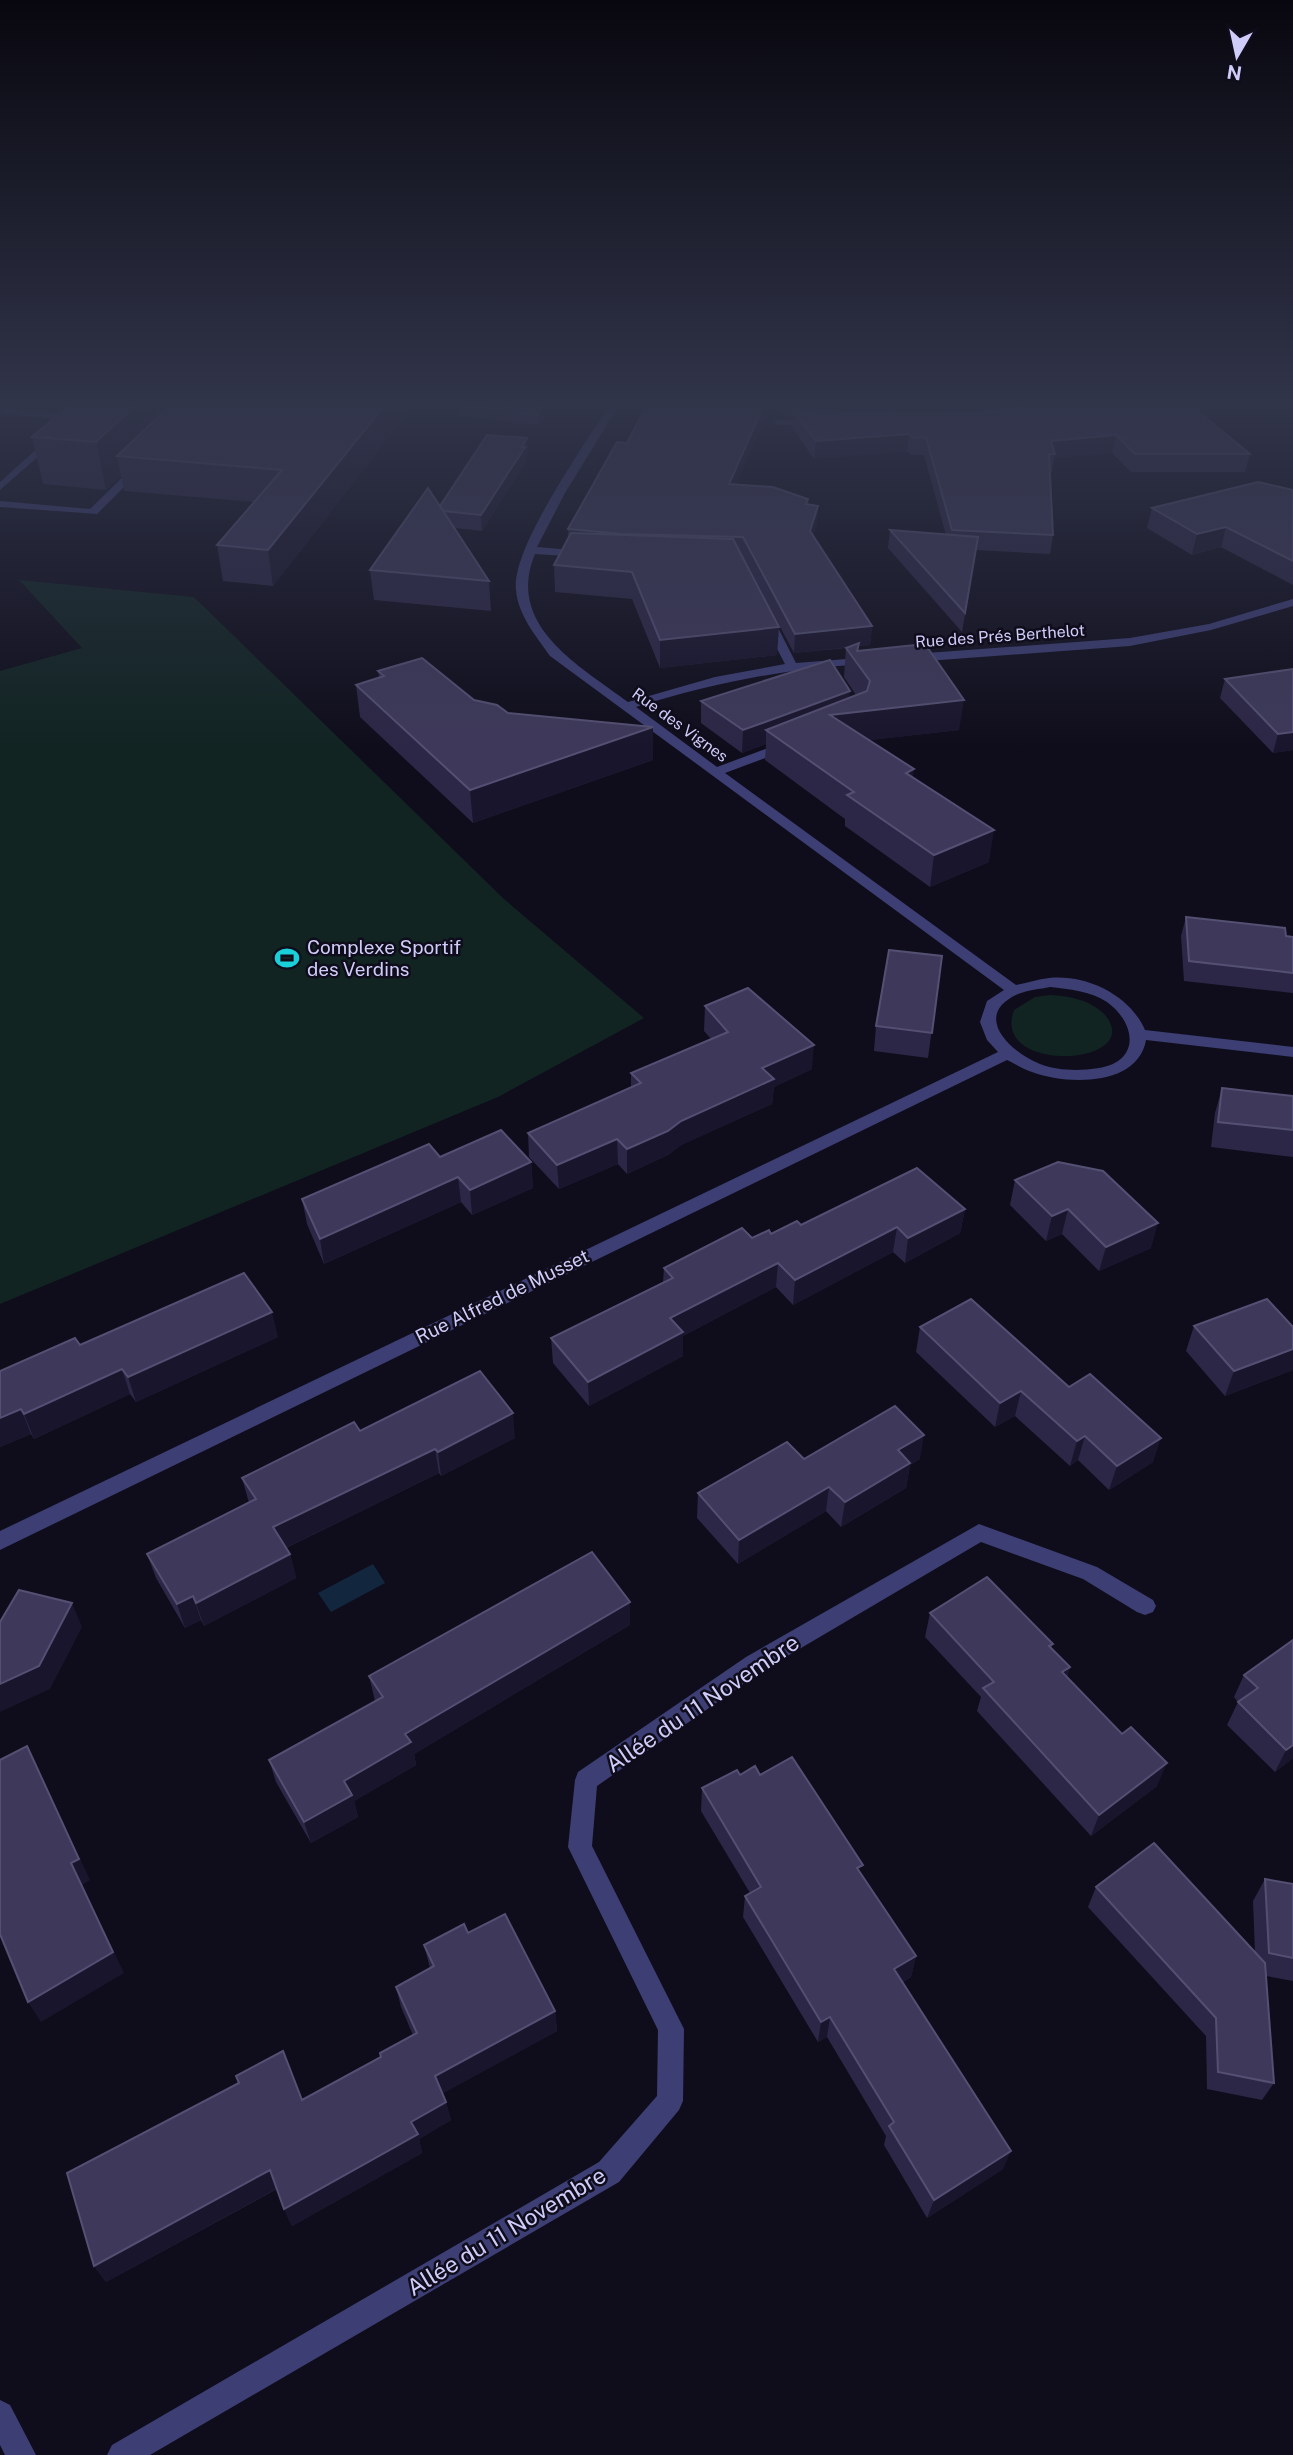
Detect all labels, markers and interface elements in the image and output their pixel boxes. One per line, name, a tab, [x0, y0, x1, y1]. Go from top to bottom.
north arrow	[1202, 21, 1272, 91]
text: N	[1225, 61, 1243, 85]
street label: Rue des Prés Berthelot	[915, 621, 1085, 651]
street label: Rue des Vignes	[628, 684, 732, 766]
place label: Complexe Sportif des Verdins	[307, 936, 461, 980]
sports icon: Complexe Sportif des Verdins	[273, 944, 301, 972]
street label: Rue Alfred de Musset	[412, 1244, 592, 1348]
street label: Allée du 11 Novembre	[600, 1628, 804, 1778]
street label: Allée du 11 Novembre	[402, 2161, 610, 2301]

